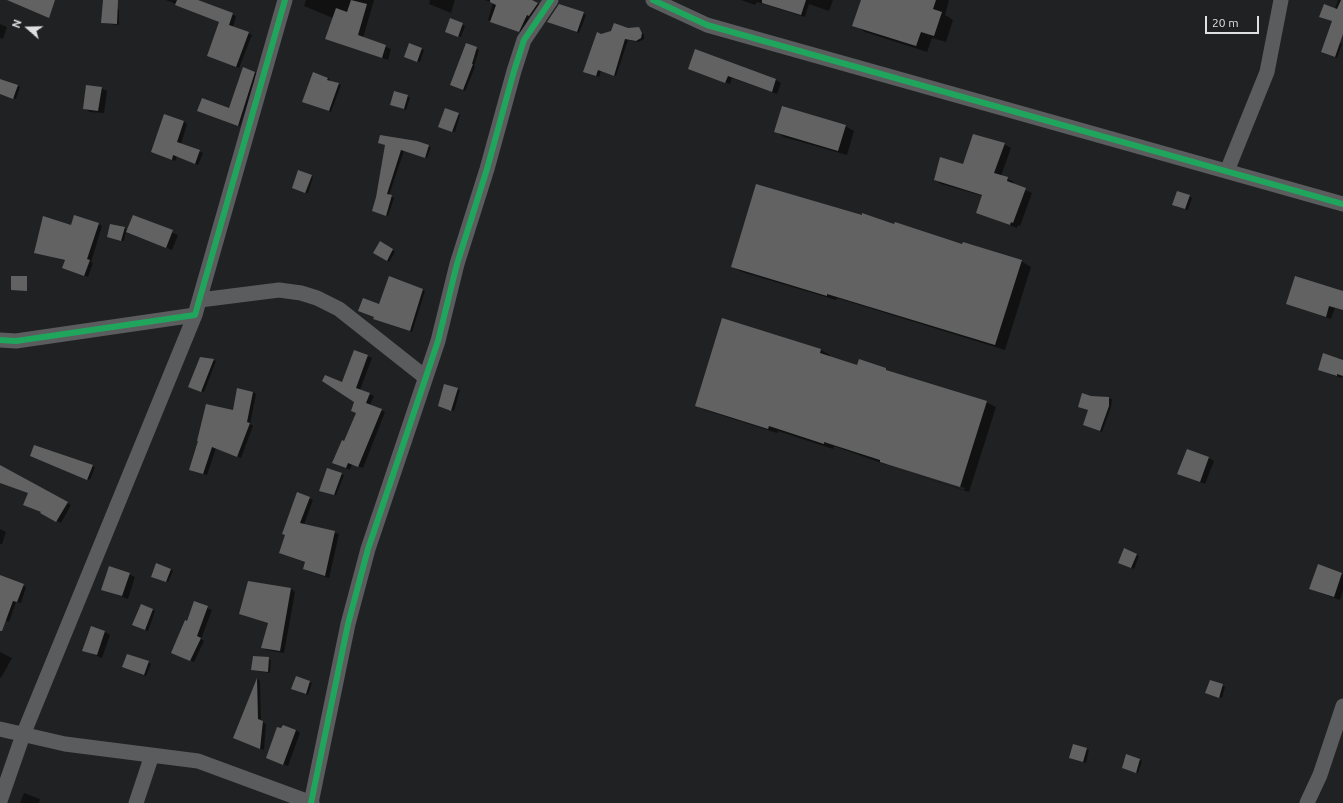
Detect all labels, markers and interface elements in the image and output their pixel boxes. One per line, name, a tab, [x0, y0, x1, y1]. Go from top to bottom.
north arrow	[8, 8, 48, 48]
scale bar	[1207, 8, 1261, 34]
text: 20 m	[1212, 16, 1239, 29]
text: N	[10, 18, 24, 30]

